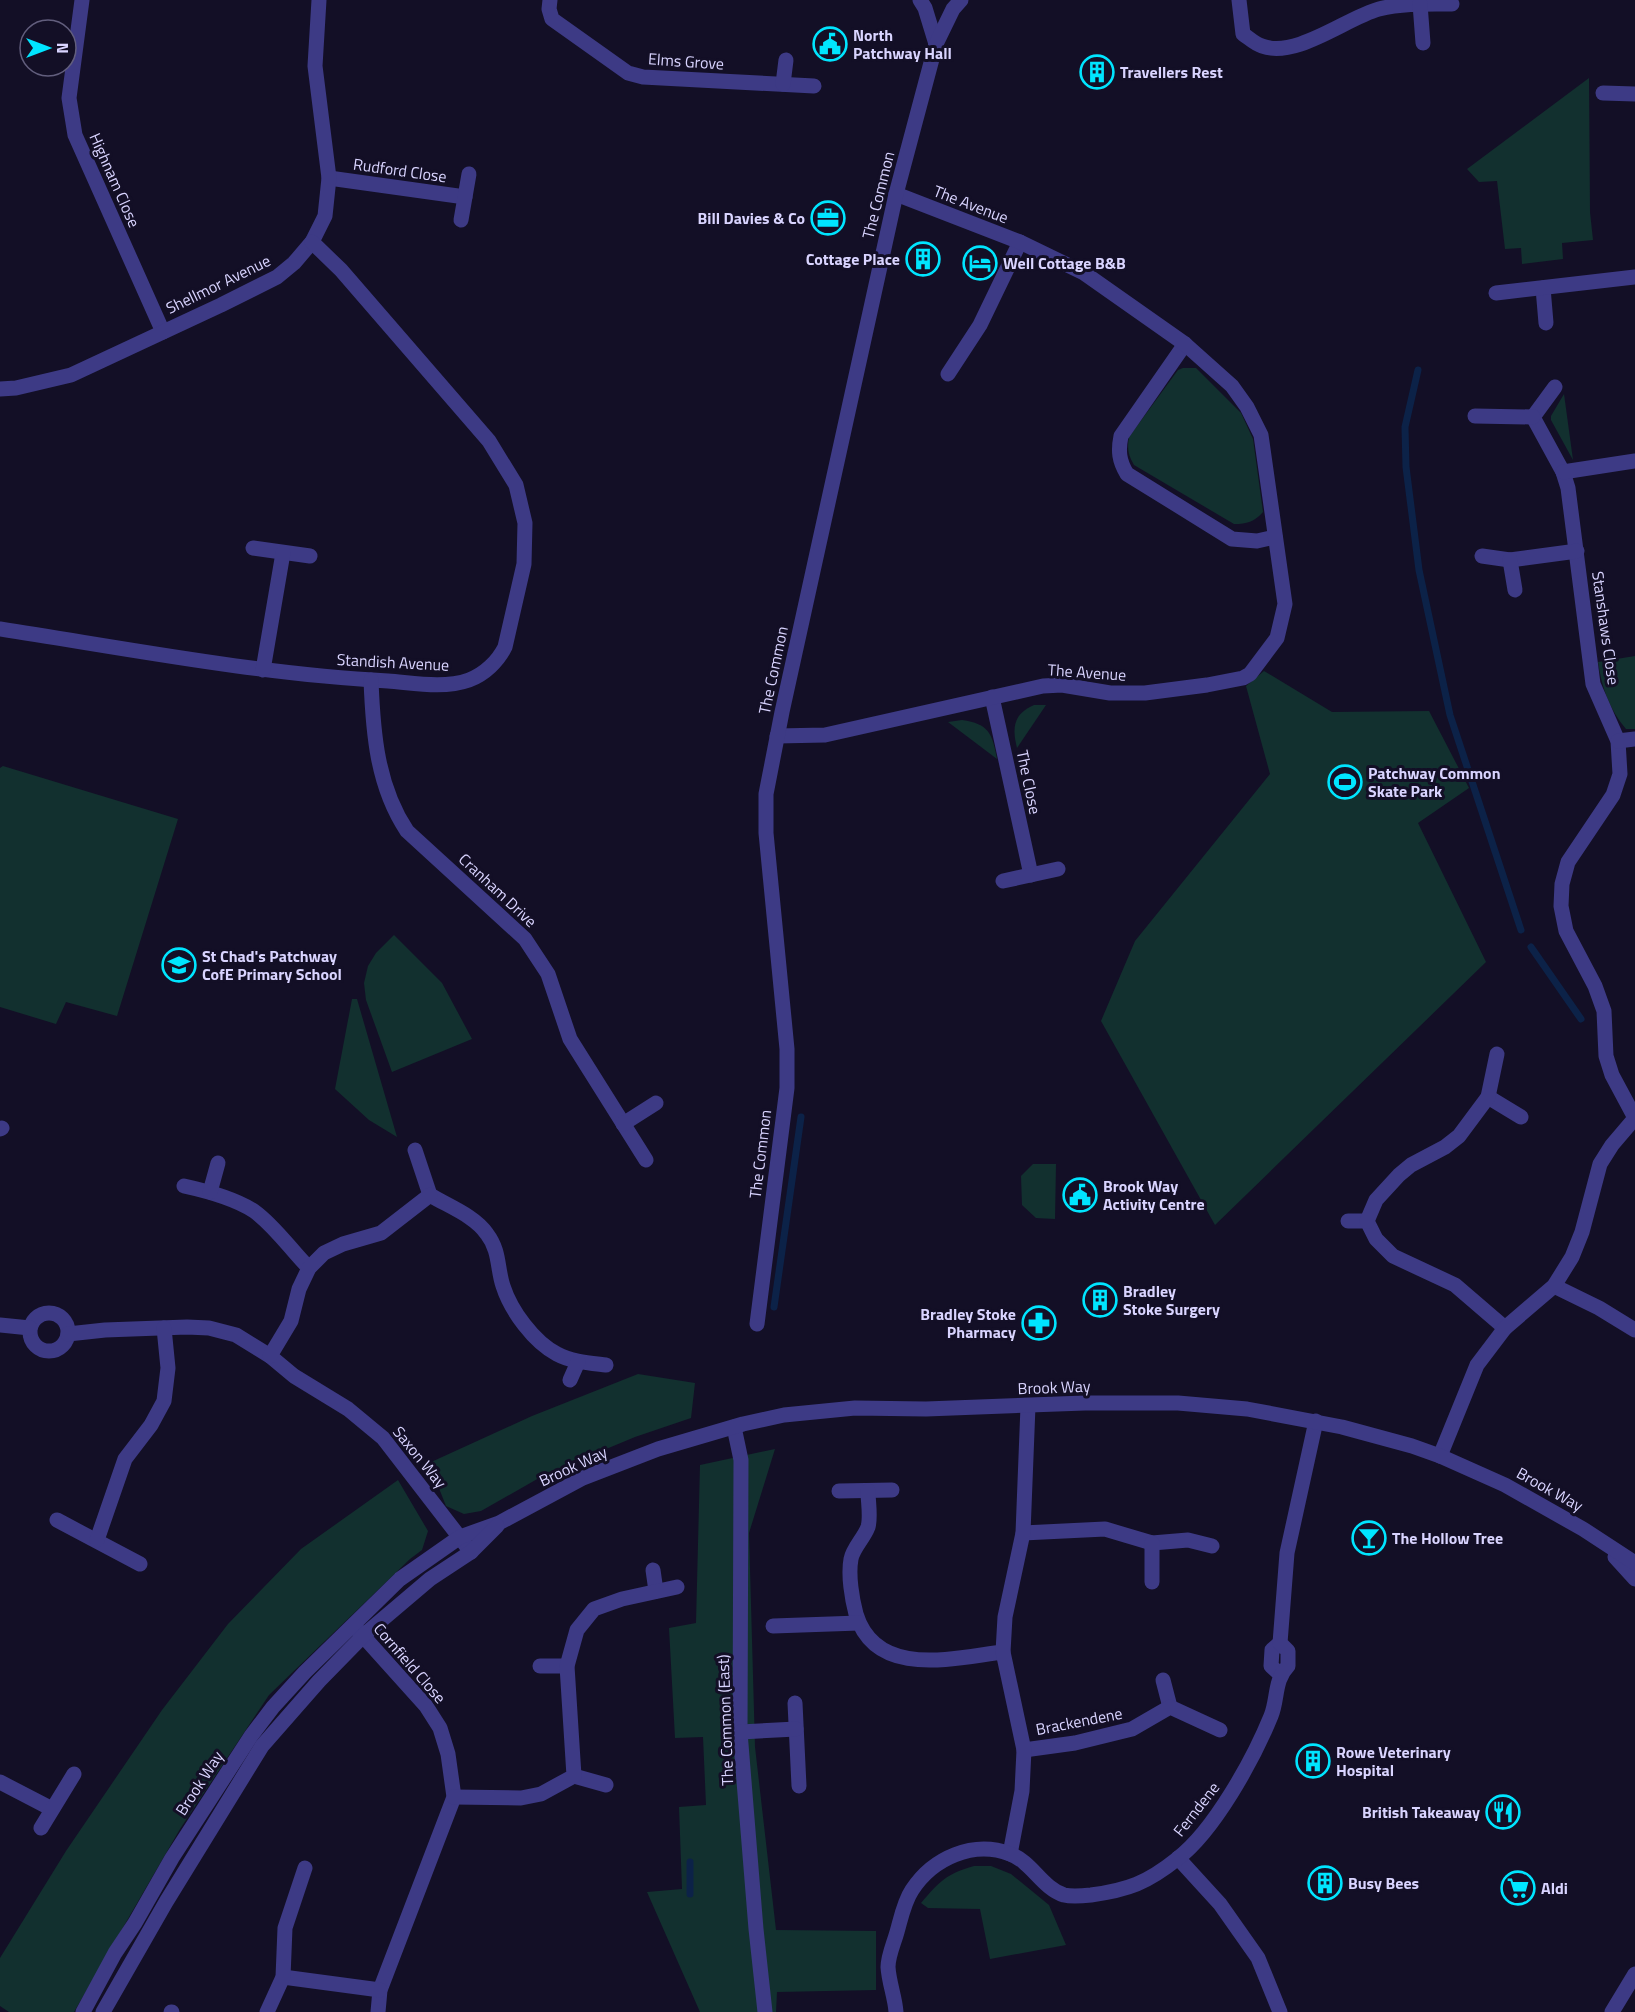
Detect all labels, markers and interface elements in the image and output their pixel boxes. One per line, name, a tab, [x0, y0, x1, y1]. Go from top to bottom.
north arrow	[18, 18, 78, 78]
place label: North Patchway Hall	[853, 23, 952, 65]
public building icon: North Patchway Hall	[812, 26, 848, 62]
text: N	[51, 42, 75, 54]
street label: Elms Grove	[647, 46, 725, 76]
building icon: Travellers Rest	[1079, 54, 1115, 90]
place label: Travellers Rest	[1120, 60, 1223, 84]
street label: Highnam Close	[83, 129, 147, 231]
street label: The Common	[856, 149, 900, 241]
street label: Rudford Close	[352, 152, 448, 188]
street label: The Avenue	[930, 179, 1012, 229]
office icon: Bill Davies & Co	[810, 200, 846, 236]
place label: Bill Davies & Co	[698, 206, 805, 230]
building icon: Cottage Place	[905, 241, 941, 277]
hotel icon: Well Cottage B&B	[962, 245, 998, 281]
place label: Cottage Place	[806, 247, 900, 271]
street label: Shellmor Avenue	[162, 248, 274, 320]
place label: Well Cottage B&B	[1003, 251, 1126, 275]
street label: Stanshaws Close	[1586, 570, 1626, 686]
street label: The Common	[752, 624, 794, 716]
street label: Standish Avenue	[336, 647, 450, 677]
street label: The Avenue	[1047, 657, 1127, 687]
street label: The Close	[1011, 748, 1047, 816]
place label: Patchway Common Skate Park	[1368, 761, 1500, 803]
sports icon: Patchway Common Skate Park	[1327, 764, 1363, 800]
street label: Cranham Drive	[454, 847, 542, 933]
place label: St Chad's Patchway CofE Primary School	[202, 944, 342, 986]
school or university icon: St Chad's Patchway CofE Primary School	[161, 947, 197, 983]
street label: The Common	[743, 1108, 777, 1200]
place label: Brook Way Activity Centre	[1103, 1174, 1205, 1216]
public building icon: Brook Way Activity Centre	[1062, 1177, 1098, 1213]
place label: Bradley Stoke Surgery	[1123, 1279, 1220, 1321]
building icon: Bradley Stoke Surgery	[1082, 1282, 1118, 1318]
place label: Bradley Stoke Pharmacy	[920, 1302, 1016, 1344]
pharmacy icon: Bradley Stoke Pharmacy	[1021, 1305, 1057, 1341]
street label: Brook Way	[1017, 1374, 1091, 1400]
street label: Saxon Way	[387, 1421, 453, 1493]
street label: Brook Way	[535, 1440, 611, 1492]
street label: Brook Way	[1512, 1461, 1588, 1517]
bar icon: The Hollow Tree	[1351, 1520, 1387, 1556]
place label: The Hollow Tree	[1392, 1526, 1503, 1550]
street label: Cornfield Close	[368, 1617, 452, 1709]
street label: The Common (East)	[711, 1654, 739, 1786]
street label: Brackendene	[1034, 1701, 1124, 1741]
place label: Rowe Veterinary Hospital	[1336, 1740, 1451, 1782]
building icon: Rowe Veterinary Hospital	[1295, 1743, 1331, 1779]
street label: Brook Way	[169, 1746, 229, 1820]
street label: Ferndene	[1167, 1777, 1225, 1841]
restaurant icon: British Takeaway	[1485, 1794, 1521, 1830]
place label: British Takeaway	[1362, 1800, 1480, 1824]
building icon: Busy Bees	[1307, 1865, 1343, 1901]
supermarket icon: Aldi	[1500, 1870, 1536, 1906]
place label: Busy Bees	[1348, 1871, 1419, 1895]
place label: Aldi	[1541, 1876, 1568, 1900]

